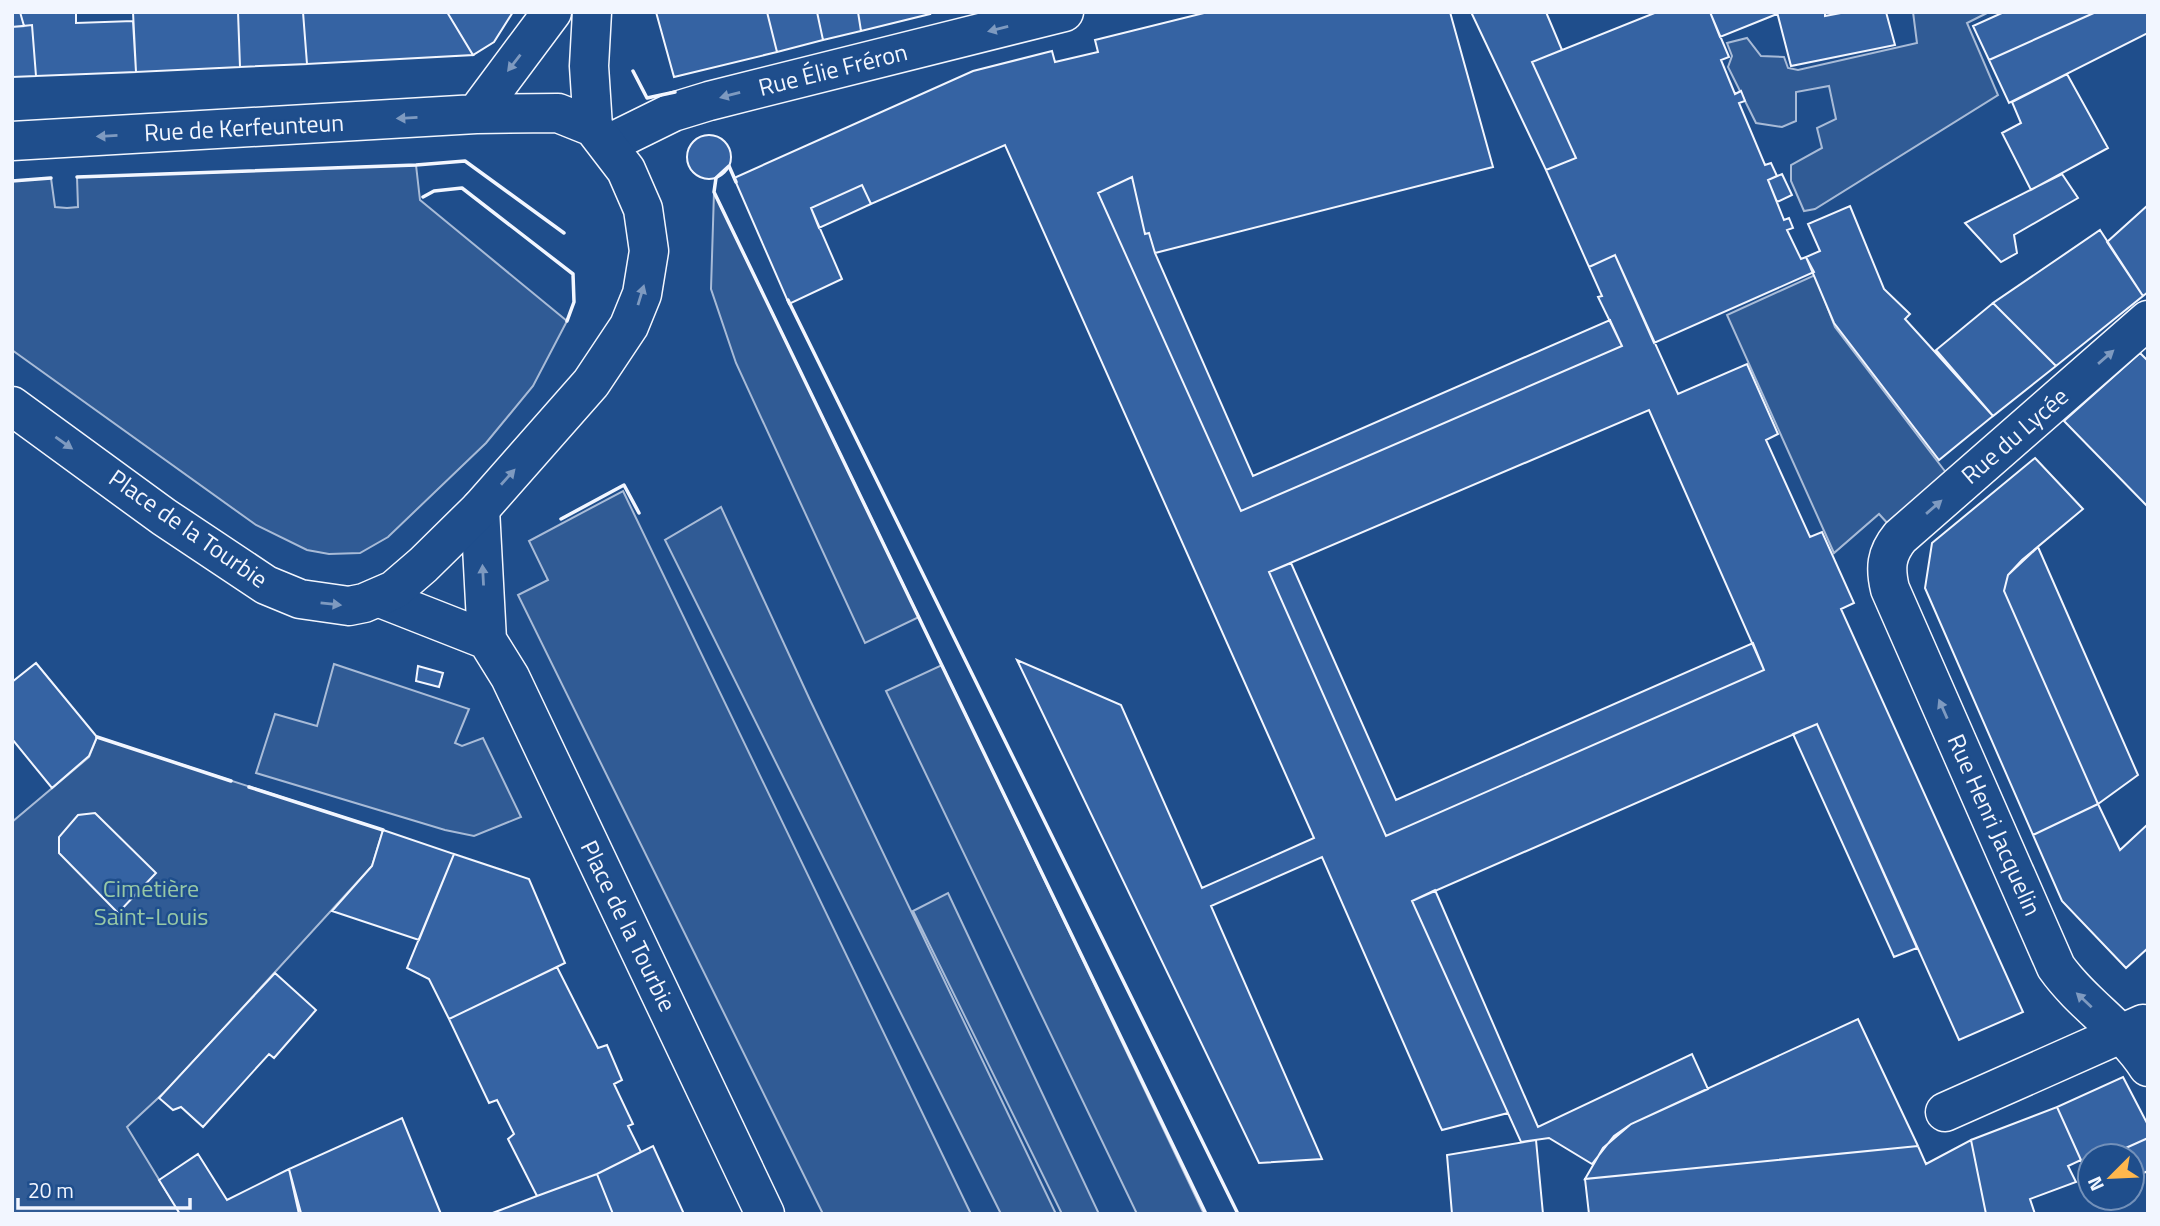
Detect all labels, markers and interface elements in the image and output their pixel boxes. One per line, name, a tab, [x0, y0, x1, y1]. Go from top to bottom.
one-way arrow	[987, 24, 1009, 35]
street label: Rue Élie Fréron	[755, 33, 911, 105]
one-way arrow	[508, 54, 522, 72]
one-way arrow	[719, 90, 741, 101]
street label: Rue de Kerfeunteun	[143, 104, 345, 150]
one-way arrow	[396, 113, 418, 124]
one-way arrow	[96, 130, 118, 141]
one-way arrow	[636, 284, 646, 305]
one-way arrow	[2097, 350, 2114, 365]
street label: Rue du Lycée	[1953, 378, 2076, 492]
one-way arrow	[55, 436, 73, 450]
street label: Place de la Tourbie	[102, 460, 275, 596]
one-way arrow	[500, 469, 516, 486]
one-way arrow	[1926, 500, 1943, 515]
one-way arrow	[478, 563, 489, 585]
one-way arrow	[320, 599, 342, 610]
one-way arrow	[1937, 699, 1949, 719]
street label: Rue Henri Jacquelin	[1939, 728, 2051, 921]
street label: Place de la Tourbie	[572, 834, 686, 1017]
park label: Cimetière Saint-Louis	[94, 870, 208, 934]
one-way arrow	[2076, 992, 2093, 1009]
north arrow	[2076, 1142, 2146, 1212]
scale bar	[18, 1166, 189, 1210]
text: N	[2079, 1172, 2111, 1196]
text: 20 m	[28, 1174, 74, 1206]

